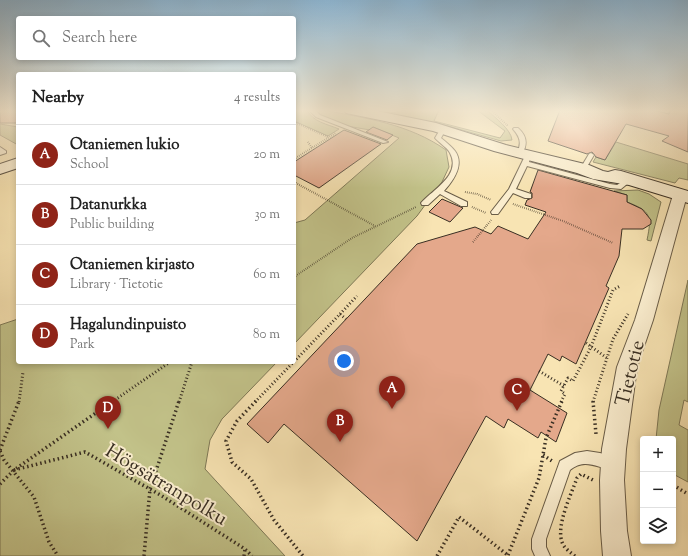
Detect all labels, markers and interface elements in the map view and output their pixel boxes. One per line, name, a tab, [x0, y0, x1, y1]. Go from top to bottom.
search box	[16, 16, 296, 60]
icon: search	[30, 27, 52, 49]
text: Search here	[62, 28, 137, 49]
text: Nearby	[32, 86, 84, 110]
text: 4 results	[234, 89, 280, 107]
text: Otaniemen lukio	[70, 135, 179, 156]
text: A	[40, 146, 50, 164]
text: 20 m	[254, 146, 280, 164]
text: School	[70, 156, 109, 174]
text: Datanurkka	[70, 195, 147, 216]
text: B	[41, 206, 49, 224]
text: 30 m	[254, 206, 280, 224]
text: Public building	[70, 216, 154, 234]
text: Otaniemen kirjasto	[70, 255, 195, 276]
text: C	[40, 266, 50, 284]
text: 60 m	[253, 266, 280, 284]
text: Library · Tietotie	[70, 276, 163, 294]
text: Hagalundinpuisto	[70, 315, 186, 336]
text: D	[40, 326, 50, 344]
text: 80 m	[253, 326, 280, 344]
text: Park	[70, 336, 95, 354]
street label: Tietotie	[609, 337, 654, 410]
your location	[334, 351, 354, 371]
pin: A	[379, 376, 405, 409]
pin: C	[504, 378, 530, 411]
pin: D	[95, 396, 121, 429]
pin: B	[327, 409, 353, 442]
map controls	[640, 436, 676, 544]
button: +	[640, 436, 676, 472]
street label: Högsätranpolku	[99, 438, 233, 534]
button: −	[640, 472, 676, 508]
button: layers	[640, 508, 676, 544]

